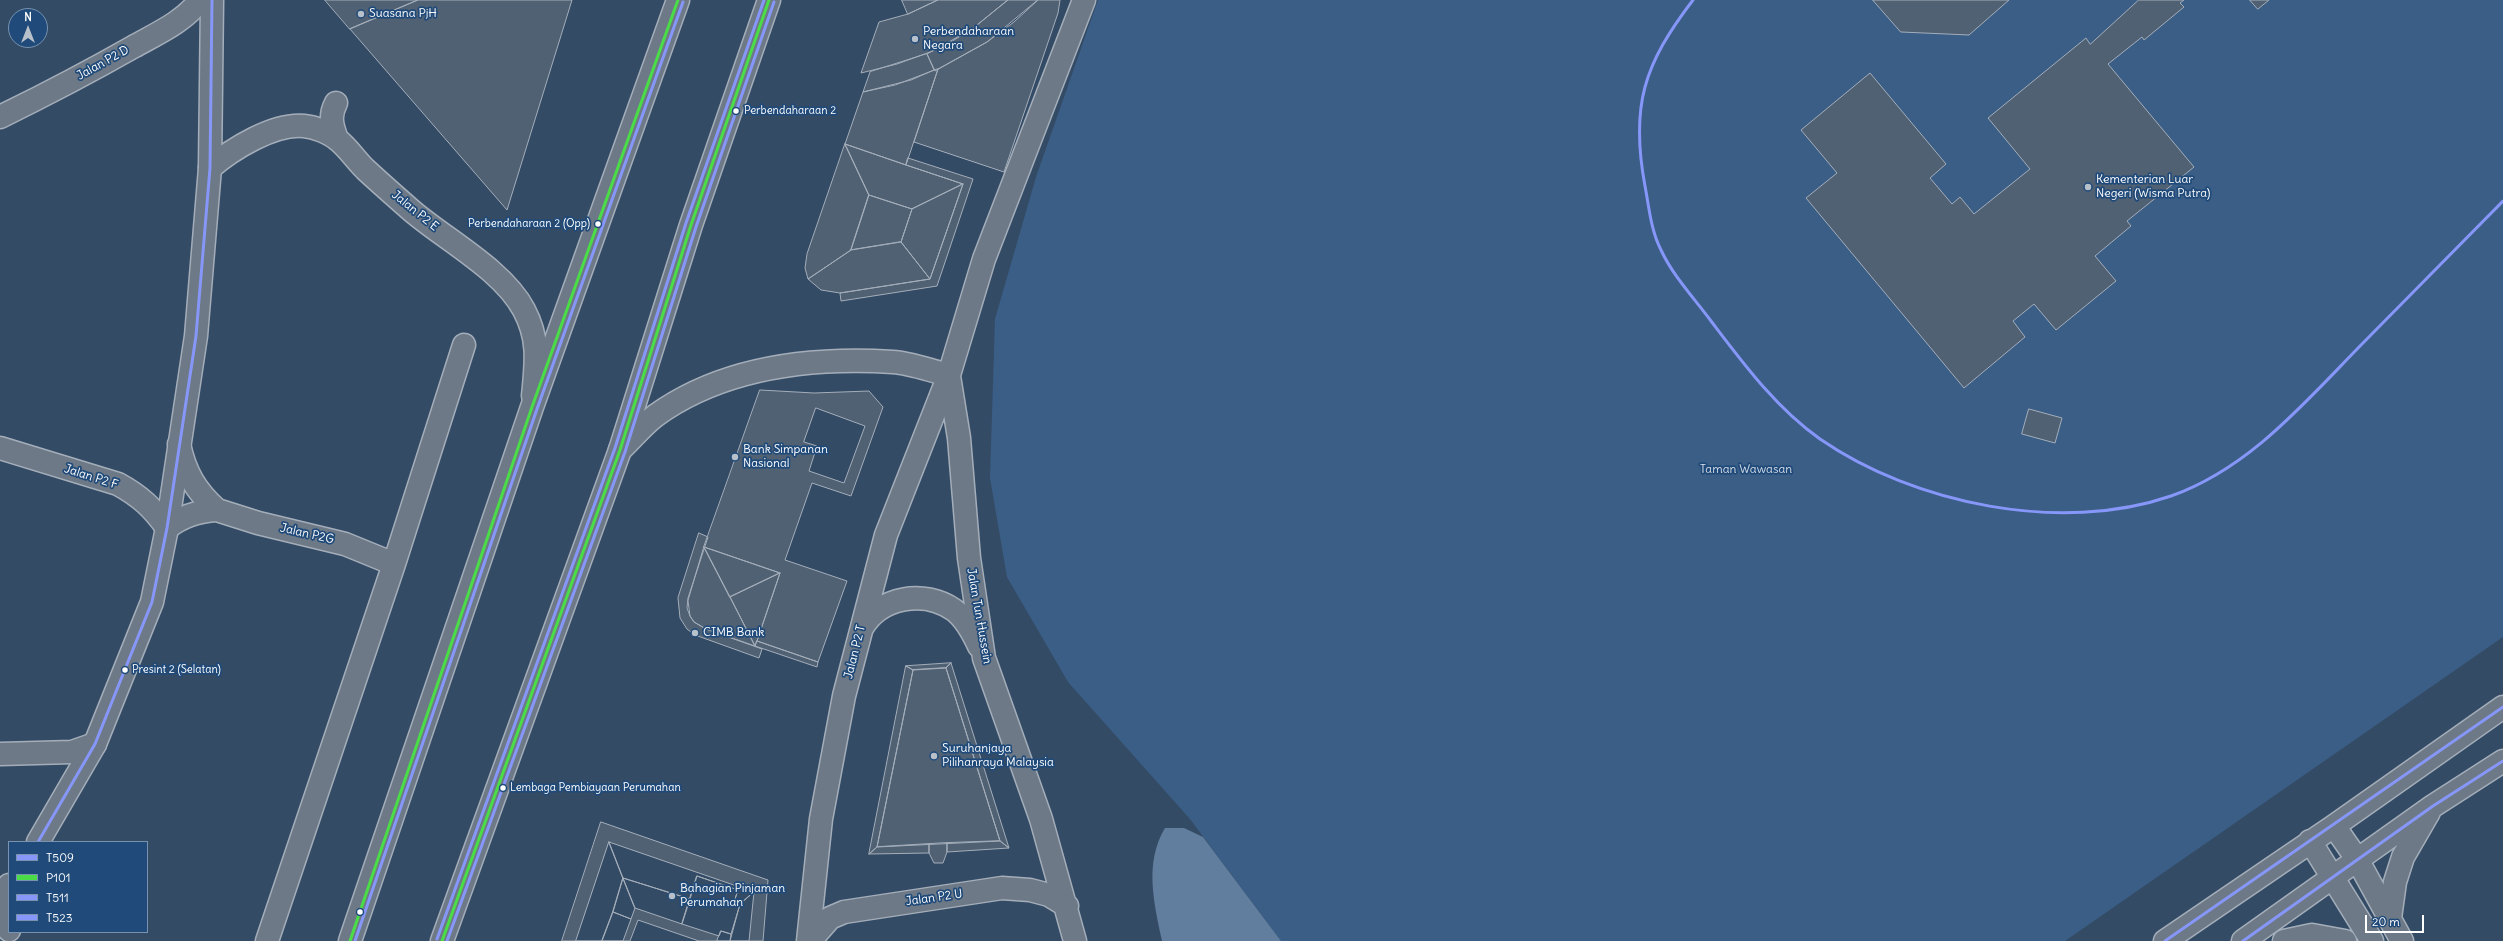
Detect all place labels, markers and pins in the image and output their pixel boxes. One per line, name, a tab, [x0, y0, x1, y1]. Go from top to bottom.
place label: Suasana PjH	[369, 7, 437, 21]
marker: Suasana PjH	[356, 9, 366, 19]
place label: Perbendaharaan Negara	[923, 25, 1014, 53]
marker: Perbendaharaan Negara	[910, 34, 920, 44]
place label: Perbendaharaan 2	[744, 104, 836, 118]
marker: Perbendaharaan 2	[731, 106, 741, 116]
place label: Kementerian Luar Negeri (Wisma Putra)	[2096, 173, 2210, 201]
marker: Kementerian Luar Negeri (Wisma Putra)	[2083, 182, 2093, 192]
place label: Perbendaharaan 2 (Opp)	[468, 217, 590, 231]
marker: Perbendaharaan 2 (Opp)	[593, 219, 603, 229]
place label: Bank Simpanan Nasional	[743, 443, 828, 471]
marker: Bank Simpanan Nasional	[730, 452, 740, 462]
place label: CIMB Bank	[703, 626, 764, 640]
marker: CIMB Bank	[690, 628, 700, 638]
place label: Presint 2 (Selatan)	[132, 663, 221, 677]
marker: Presint 2 (Selatan)	[120, 665, 130, 675]
place label: Suruhanjaya Pilihanraya Malaysia	[942, 742, 1054, 770]
marker: Suruhanjaya Pilihanraya Malaysia	[929, 751, 939, 761]
place label: Lembaga Pembiayaan Perumahan	[510, 781, 681, 795]
marker: Lembaga Pembiayaan Perumahan	[498, 783, 508, 793]
place label: Bahagian Pinjaman Perumahan	[680, 882, 785, 910]
marker: Bahagian Pinjaman Perumahan	[667, 891, 677, 901]
unlabelled marker	[355, 907, 365, 917]

